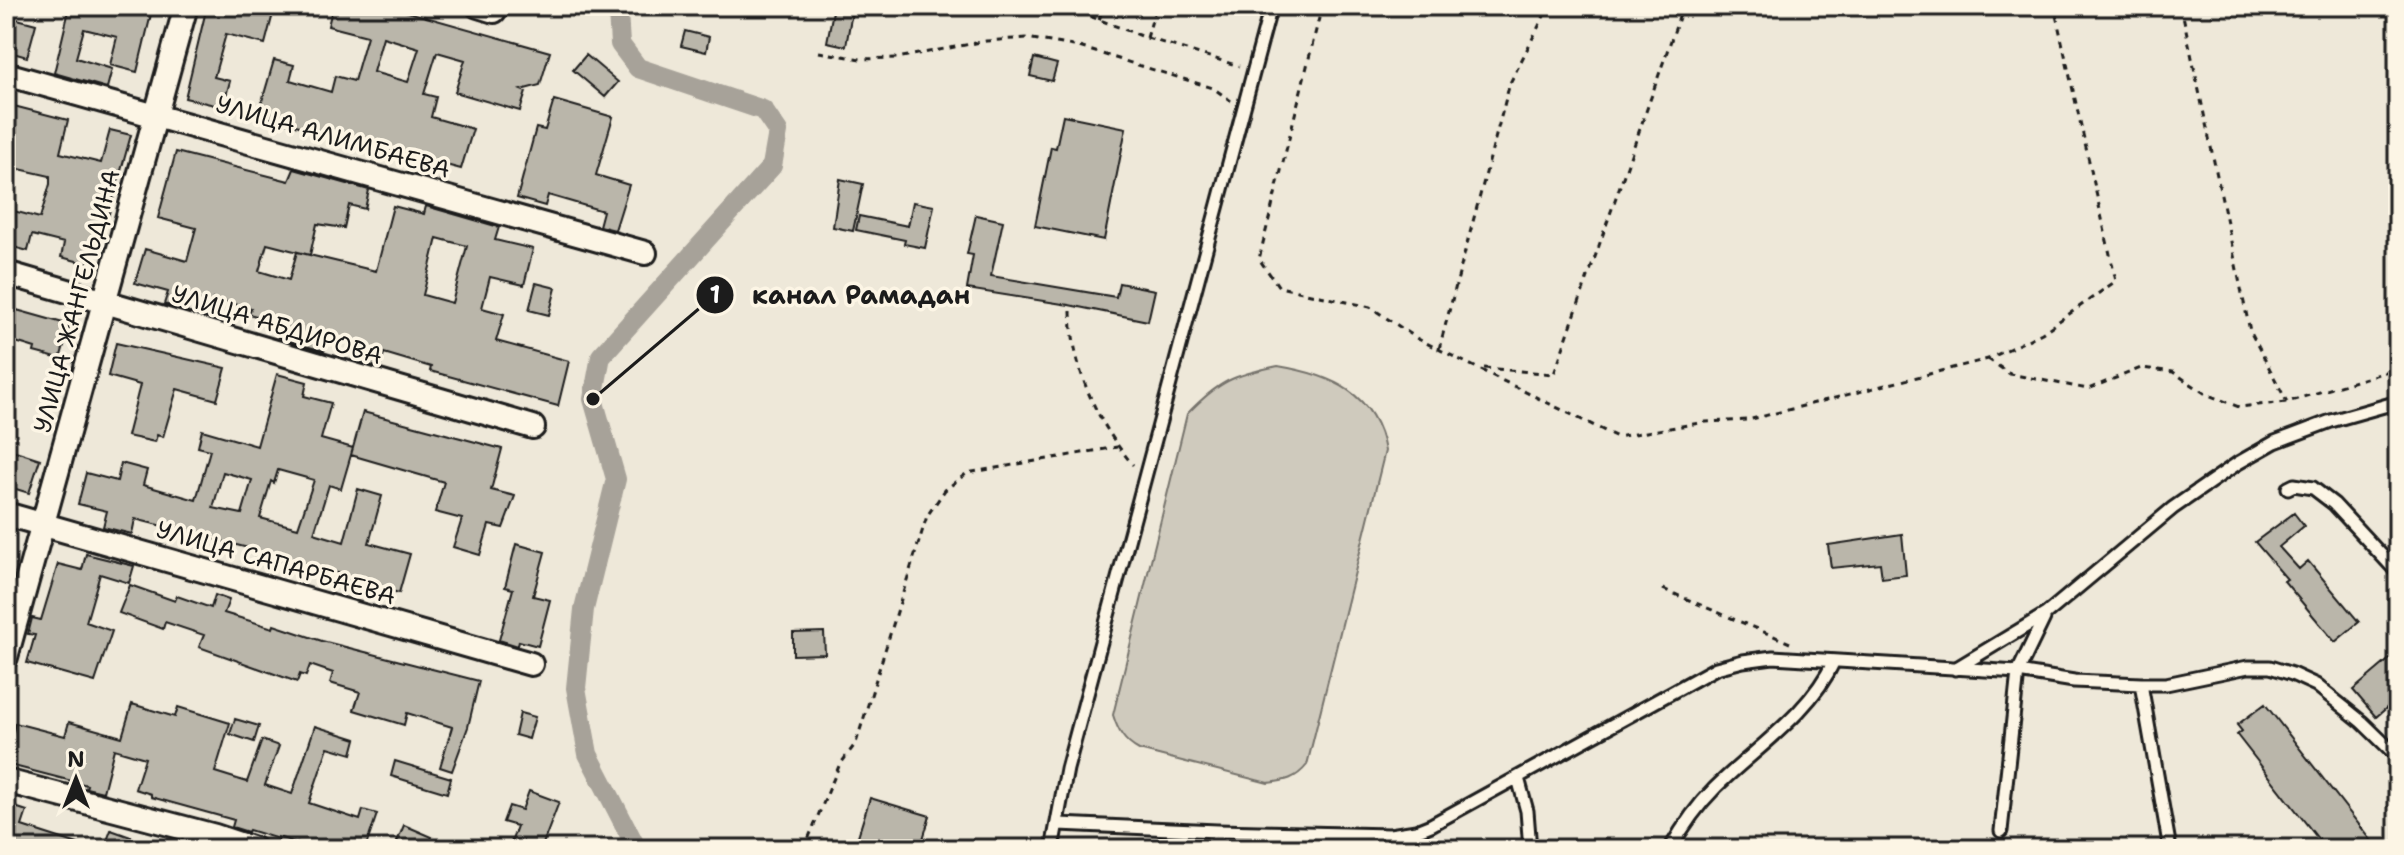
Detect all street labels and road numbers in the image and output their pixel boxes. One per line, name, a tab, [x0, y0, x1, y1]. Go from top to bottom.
street label: УЛИЦА АЛИМБАЕВА	[212, 88, 454, 186]
street label: УЛИЦА ЖАНГЕЛЬДИНА	[26, 166, 128, 436]
street label: УЛИЦА АБДИРОВА	[168, 278, 386, 372]
street label: УЛИЦА САПАРБАЕВА	[153, 514, 399, 612]

